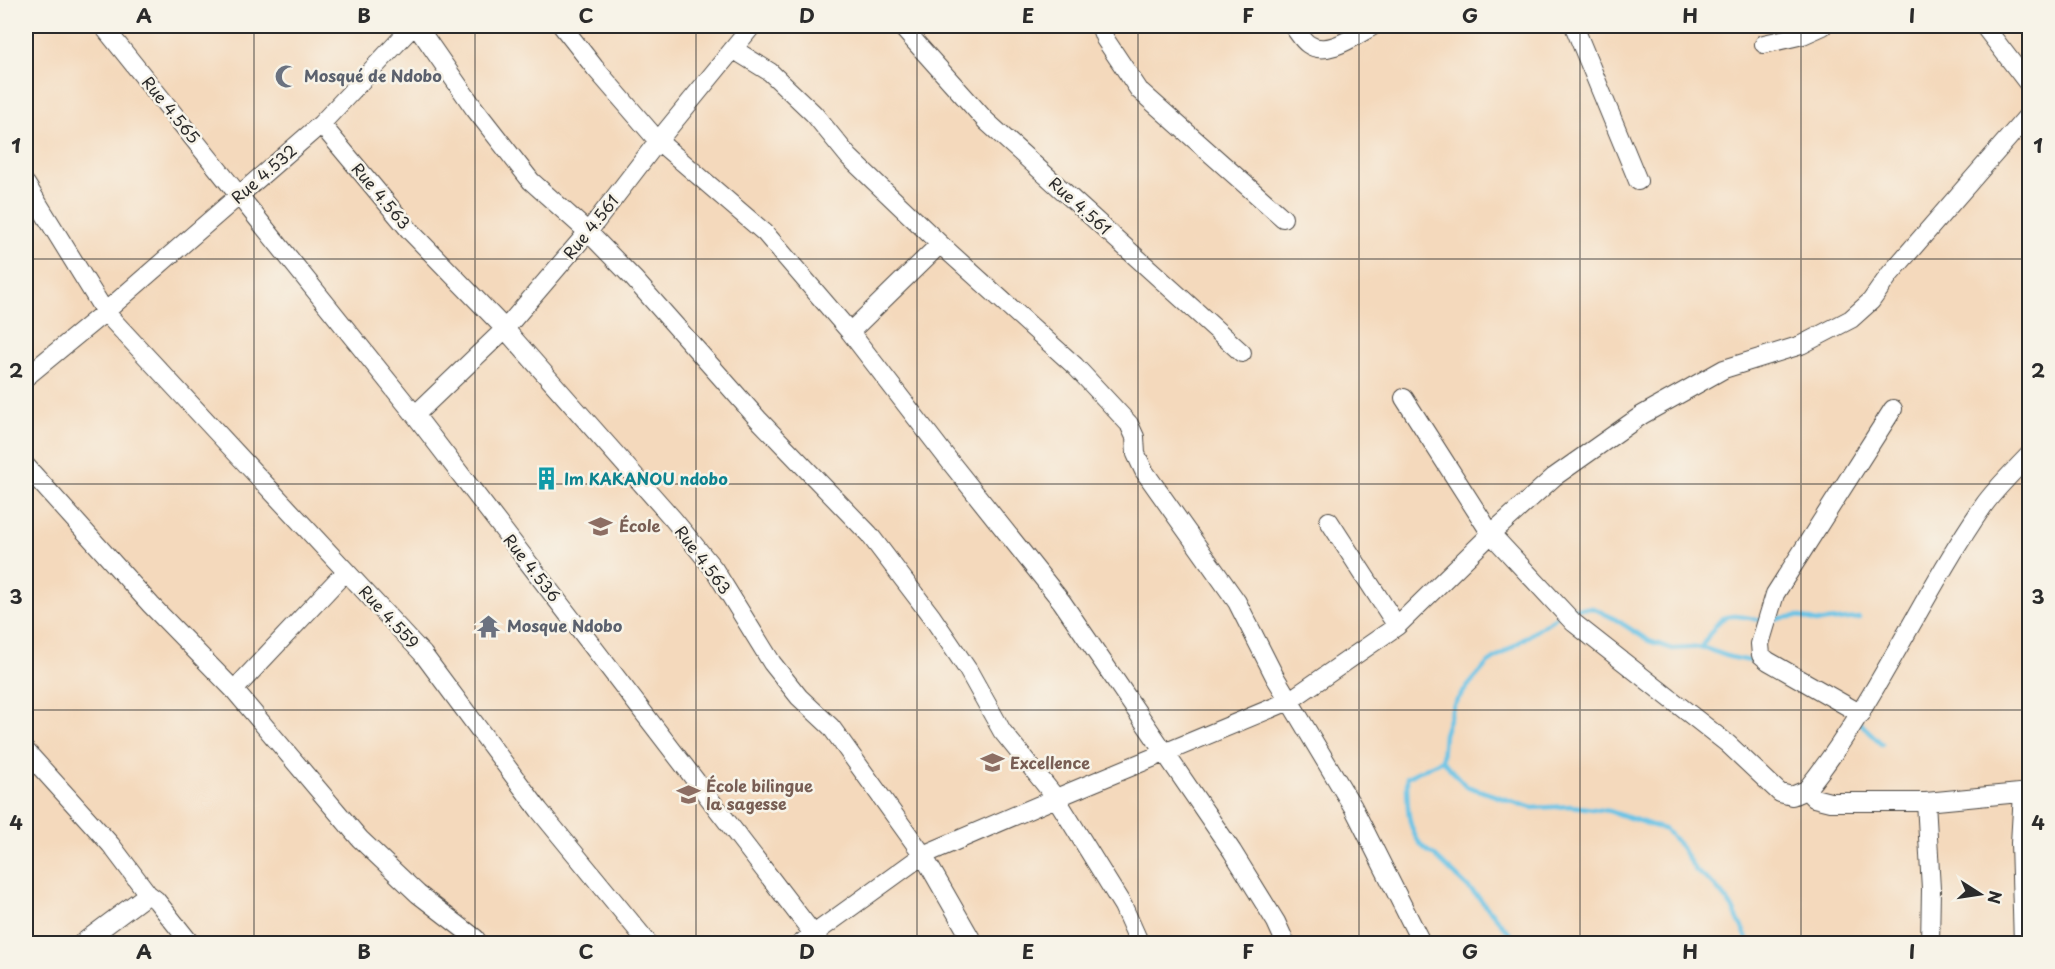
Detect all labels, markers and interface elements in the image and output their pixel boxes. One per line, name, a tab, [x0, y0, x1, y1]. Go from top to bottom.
text: A	[136, 0, 152, 30]
text: B	[357, 0, 371, 30]
text: C	[578, 0, 594, 30]
text: D	[799, 0, 815, 30]
text: E	[1022, 0, 1034, 30]
text: F	[1242, 0, 1254, 30]
text: G	[1462, 0, 1478, 30]
text: H	[1682, 0, 1698, 30]
text: I	[1909, 0, 1915, 30]
mosque icon: Mosqué de Ndobo	[273, 63, 299, 89]
place label: Mosqué de Ndobo	[304, 63, 442, 87]
street label: Rue 4.565	[137, 71, 206, 148]
text: 1	[11, 130, 21, 160]
text: 1	[2033, 130, 2043, 160]
street label: Rue 4.532	[225, 138, 301, 209]
street label: Rue 4.563	[347, 157, 417, 234]
street label: Rue 4.561	[1044, 171, 1117, 240]
street label: Rue 4.561	[557, 189, 624, 264]
text: 2	[9, 355, 23, 385]
text: 2	[2031, 355, 2045, 385]
building icon: Im KAKANOU ndobo	[533, 466, 559, 492]
place label: Im KAKANOU ndobo	[564, 466, 728, 490]
school or university icon: École	[588, 513, 614, 539]
place label: École	[619, 513, 661, 537]
street label: Rue 4.563	[670, 520, 738, 599]
street label: Rue 4.536	[499, 528, 567, 606]
street label: Rue 4.559	[354, 579, 425, 653]
text: 3	[9, 581, 23, 611]
text: 3	[2031, 581, 2045, 611]
temple icon: Mosque Ndobo	[476, 613, 502, 639]
place label: Mosque Ndobo	[507, 613, 623, 637]
school or university icon: Excellence	[979, 750, 1005, 776]
place label: Excellence	[1010, 750, 1090, 774]
place label: École bilingue la sagesse	[706, 773, 813, 815]
school or university icon: École bilingue la sagesse	[675, 782, 701, 808]
text: 4	[9, 807, 23, 837]
text: 4	[2031, 807, 2045, 837]
north arrow	[1950, 864, 2010, 924]
text: N	[1983, 889, 2009, 906]
text: A	[136, 936, 152, 966]
text: B	[357, 936, 371, 966]
text: C	[578, 936, 594, 966]
text: D	[799, 936, 815, 966]
text: E	[1022, 936, 1034, 966]
text: F	[1242, 936, 1254, 966]
text: G	[1462, 936, 1478, 966]
text: H	[1682, 936, 1698, 966]
text: I	[1909, 936, 1915, 966]

